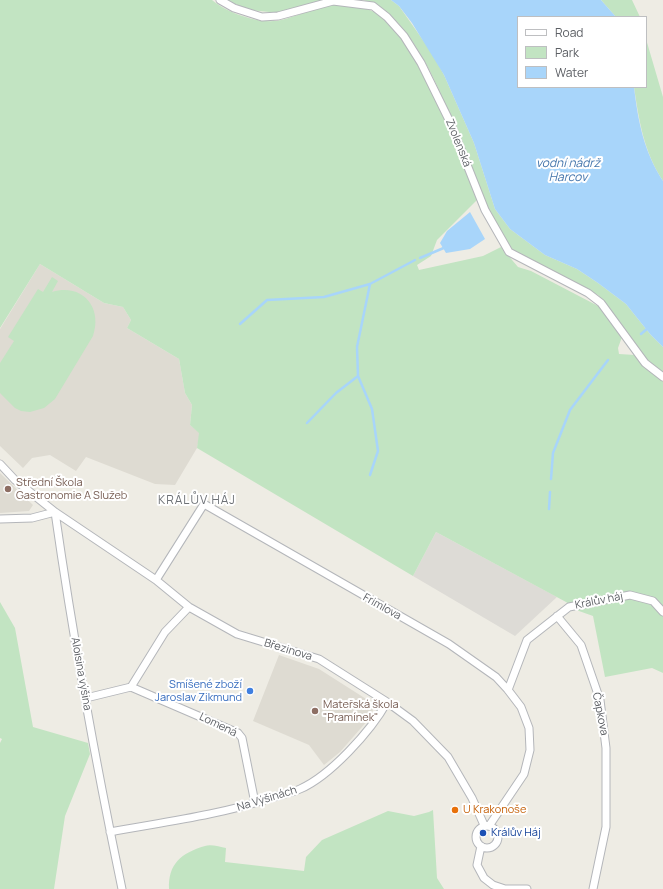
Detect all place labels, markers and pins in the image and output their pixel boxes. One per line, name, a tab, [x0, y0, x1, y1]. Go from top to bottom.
place label: Střední Škola Gastronomie A Služeb	[16, 476, 127, 502]
marker: Střední Škola Gastronomie A Služeb	[3, 484, 13, 494]
place label: Smíšené zboží Jaroslav Zikmund	[155, 678, 242, 704]
marker: Smíšené zboží Jaroslav Zikmund	[245, 686, 255, 696]
place label: Mateřská škola "Pramínek"	[323, 698, 399, 724]
marker: Mateřská škola "Pramínek"	[310, 706, 320, 716]
place label: U Krakonoše	[463, 803, 526, 817]
marker: U Krakonoše	[450, 805, 460, 815]
place label: Králův Háj	[491, 826, 541, 840]
marker: Králův Háj	[478, 828, 488, 838]

